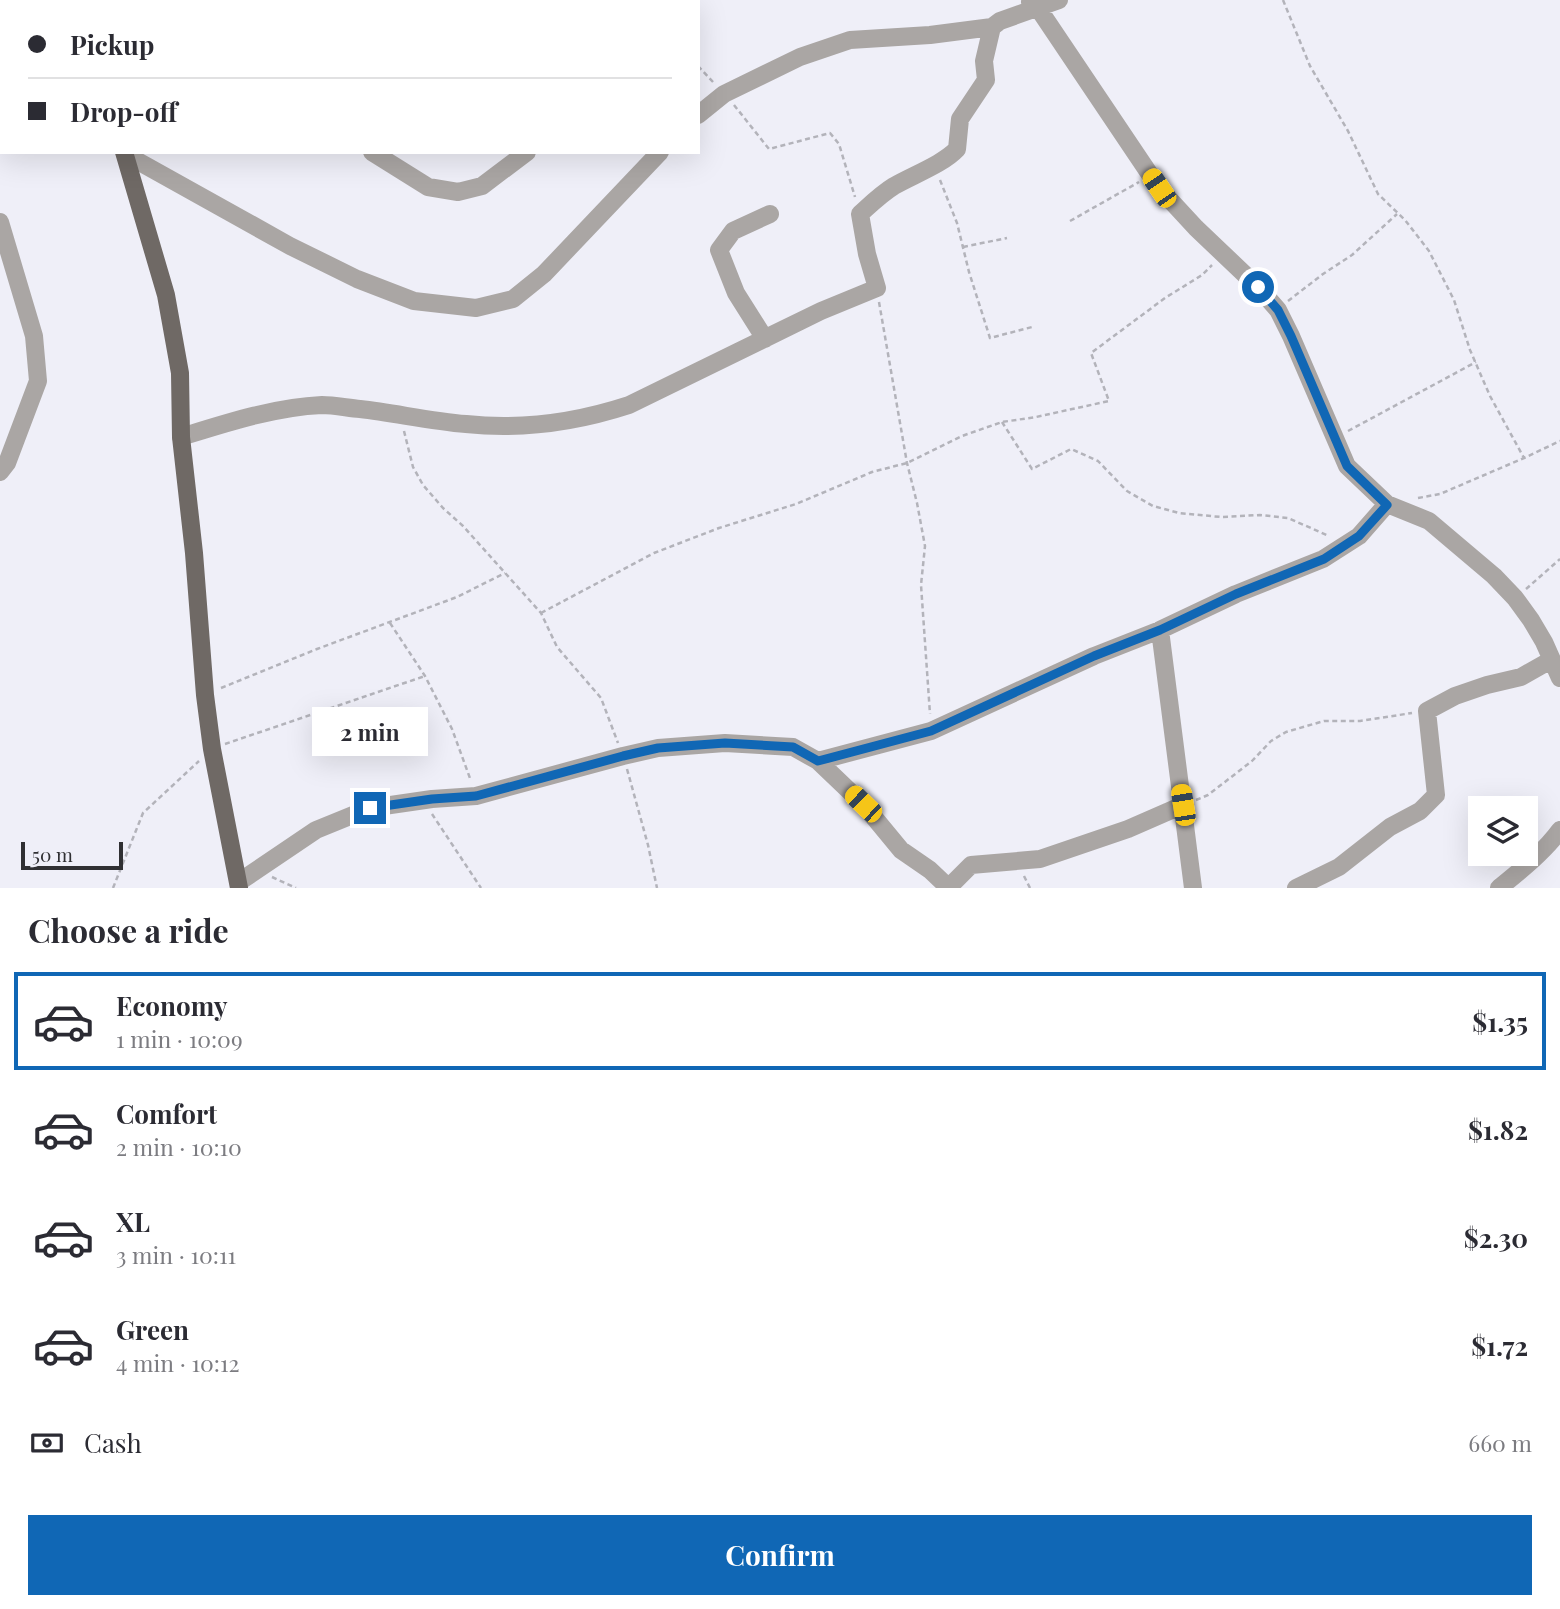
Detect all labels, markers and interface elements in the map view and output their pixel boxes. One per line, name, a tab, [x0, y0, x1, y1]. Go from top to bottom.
text: Pickup	[70, 27, 154, 62]
text: Drop-off	[70, 94, 177, 129]
car	[1139, 165, 1180, 211]
route start	[1242, 271, 1274, 303]
callout: 2 min	[312, 706, 428, 756]
text: 2 min	[340, 716, 400, 747]
car	[841, 782, 886, 826]
car	[1170, 783, 1197, 827]
route end	[354, 792, 386, 824]
map controls	[1468, 796, 1538, 866]
button: layers	[1468, 796, 1538, 866]
scale bar	[21, 839, 122, 871]
text: 50 m	[32, 841, 73, 867]
text: Choose a ride	[28, 908, 229, 951]
text: Economy	[116, 988, 227, 1023]
icon: car	[32, 990, 95, 1053]
text: $1.35	[1472, 1004, 1528, 1039]
text: 1 min · 10:09	[116, 1023, 243, 1054]
text: Comfort	[116, 1096, 217, 1131]
icon: car	[32, 1098, 95, 1161]
text: $1.82	[1468, 1112, 1528, 1147]
text: 2 min · 10:10	[116, 1131, 242, 1162]
text: XL	[116, 1204, 150, 1239]
icon: car	[32, 1206, 95, 1269]
text: $2.30	[1464, 1220, 1528, 1255]
text: 3 min · 10:11	[116, 1239, 236, 1270]
text: Green	[116, 1312, 189, 1347]
icon: car	[32, 1314, 95, 1377]
text: $1.72	[1471, 1328, 1528, 1363]
text: 4 min · 10:12	[116, 1347, 239, 1378]
icon: cash	[28, 1424, 66, 1462]
text: Cash	[84, 1425, 142, 1460]
text: 660 m	[1468, 1427, 1532, 1458]
button: Confirm	[28, 1515, 1532, 1595]

